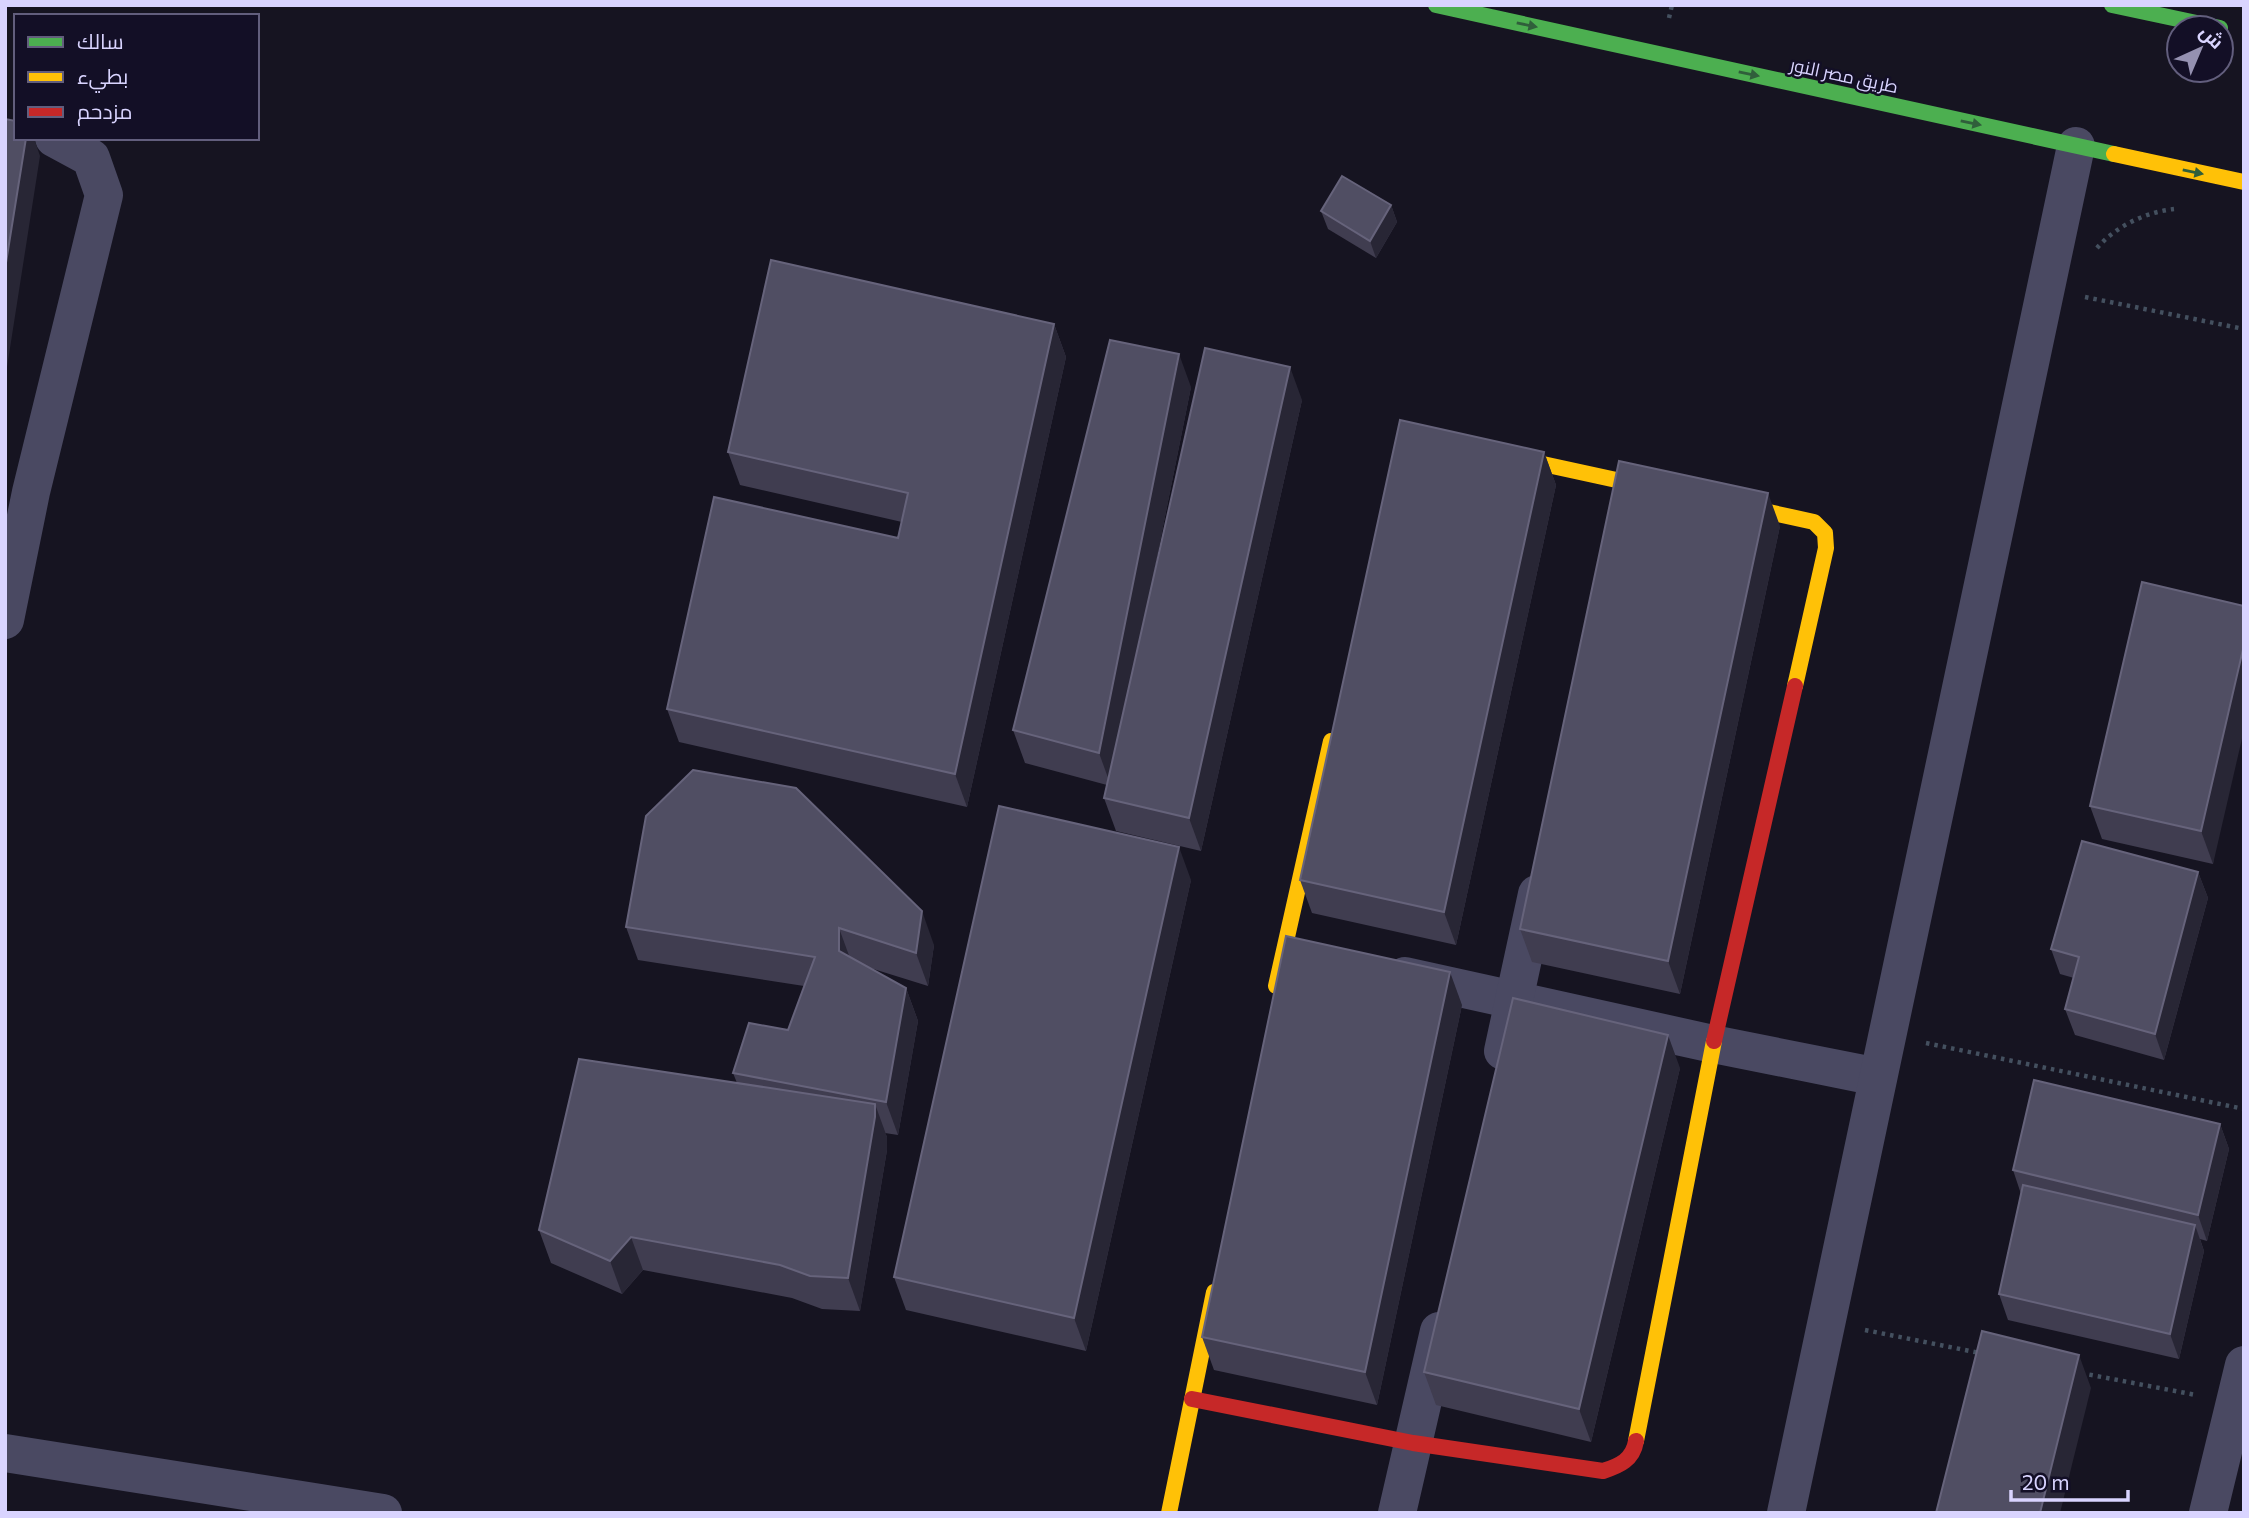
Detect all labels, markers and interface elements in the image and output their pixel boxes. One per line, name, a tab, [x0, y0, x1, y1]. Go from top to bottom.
legend	[14, 14, 259, 140]
north arrow	[2165, 14, 2235, 84]
one-way arrow	[1516, 20, 1538, 31]
text: ش	[2195, 20, 2229, 54]
text: سالك	[77, 28, 124, 53]
street label: طريق مصر النور	[1787, 53, 1900, 99]
text: بطيء	[77, 63, 128, 93]
one-way arrow	[1738, 69, 1760, 80]
text: مزدحم	[77, 98, 132, 126]
one-way arrow	[1960, 118, 1982, 129]
one-way arrow	[2182, 166, 2204, 177]
scale bar	[2011, 1458, 2128, 1502]
text: 20 m	[2022, 1469, 2070, 1494]

